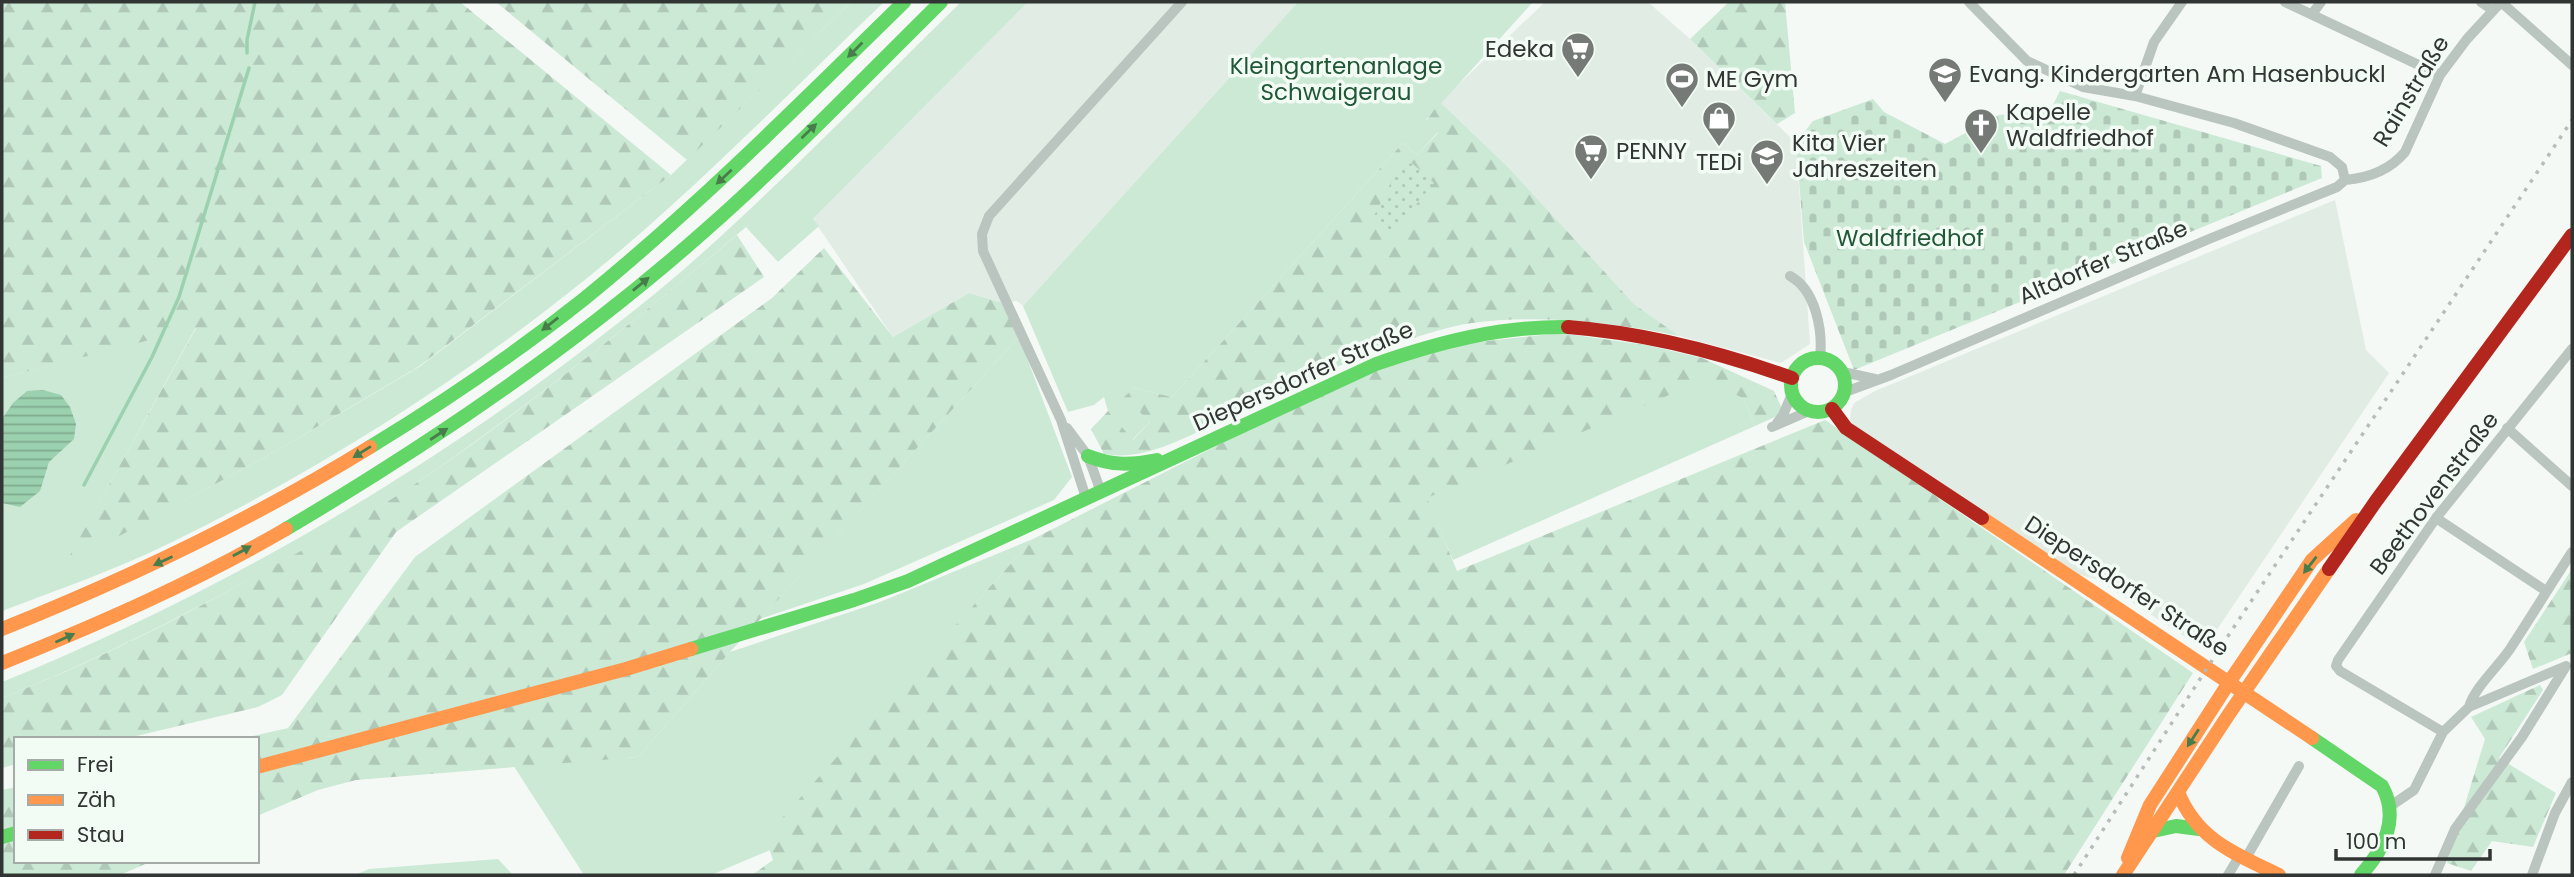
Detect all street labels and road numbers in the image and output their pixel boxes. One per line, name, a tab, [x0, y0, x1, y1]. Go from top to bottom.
street label: Rainstraße	[2365, 29, 2457, 153]
street label: Altdorfer Straße	[2014, 212, 2192, 312]
street label: Diepersdorfer Straße	[1188, 313, 1418, 439]
street label: Beethovenstraße	[2362, 405, 2506, 581]
street label: Diepersdorfer Straße	[2019, 508, 2235, 664]

